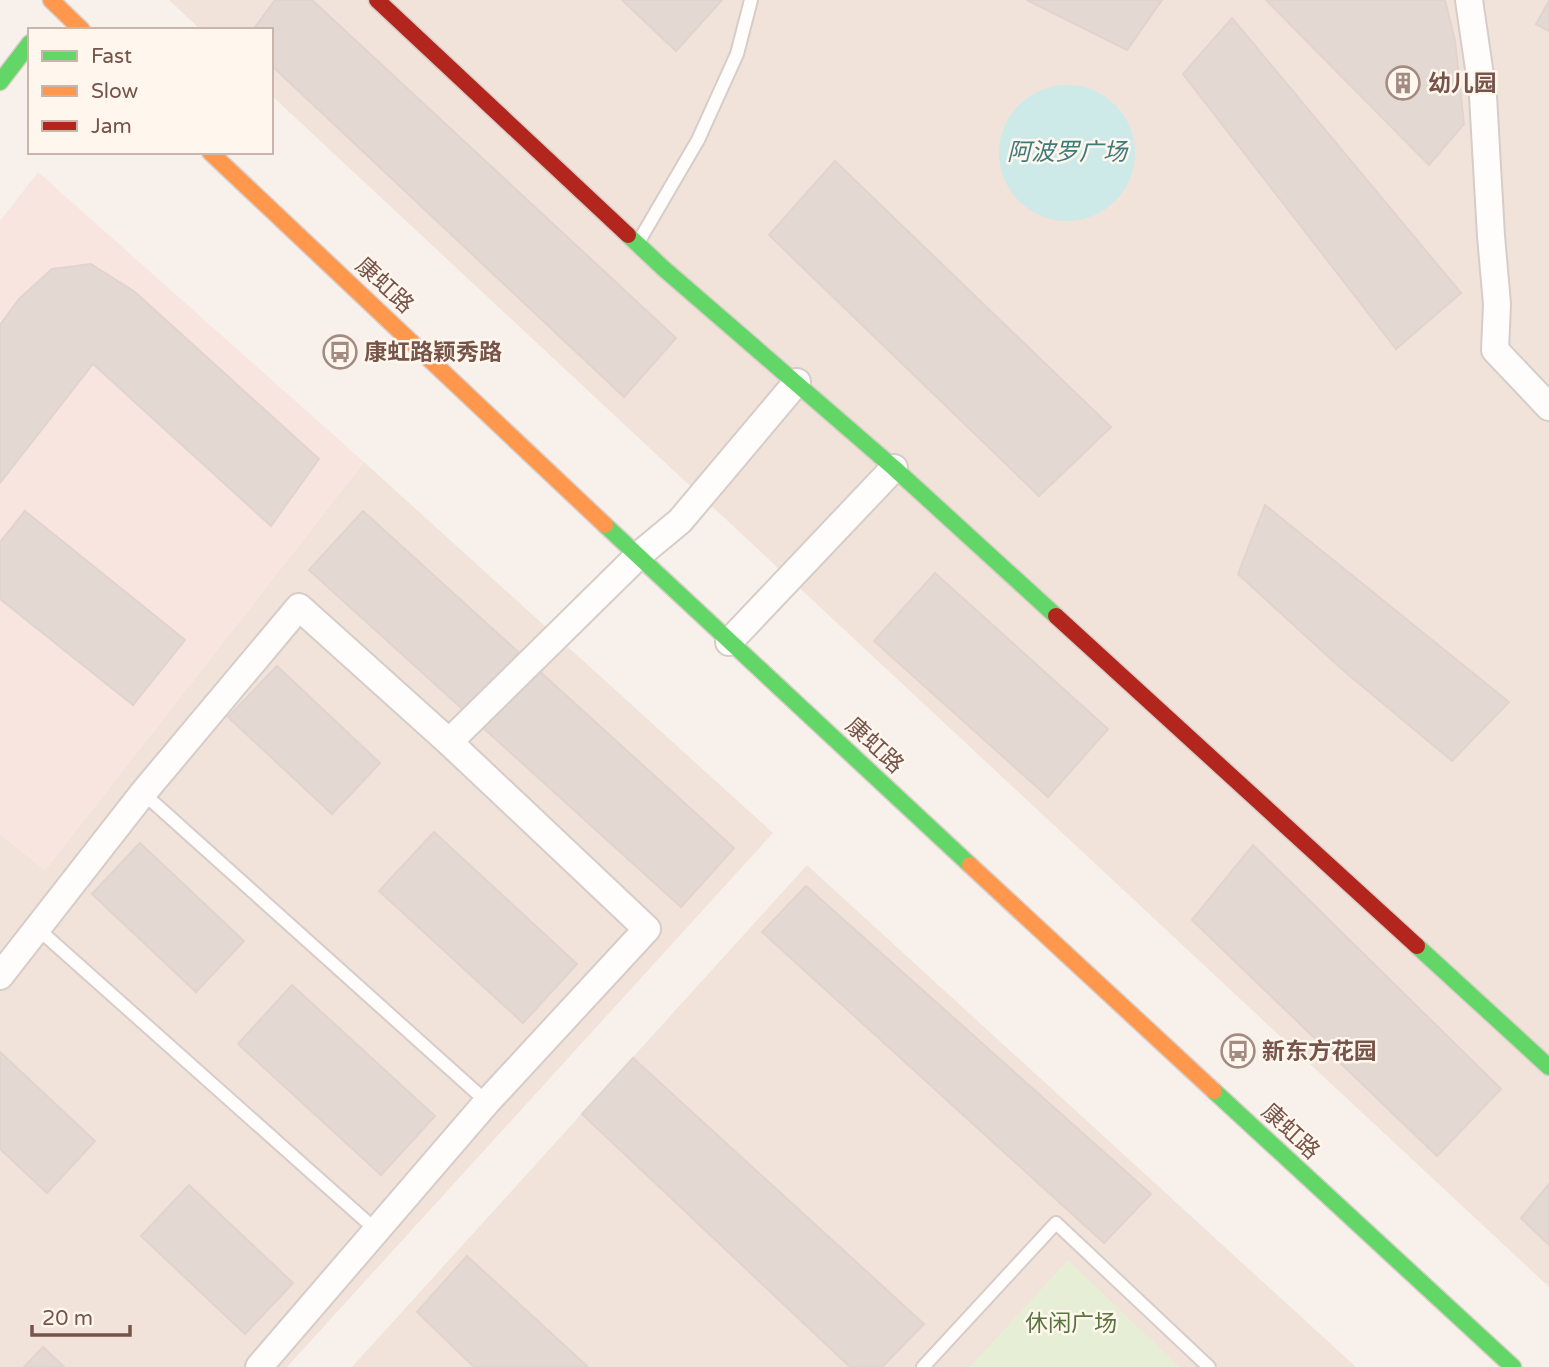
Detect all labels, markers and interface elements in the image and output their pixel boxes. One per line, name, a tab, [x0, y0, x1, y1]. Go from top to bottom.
legend	[28, 28, 273, 154]
text: Fast	[91, 44, 132, 69]
building icon: 幼儿园	[1384, 64, 1422, 102]
place label: 幼儿园	[1428, 70, 1497, 98]
text: Slow	[91, 79, 139, 104]
text: Jam	[91, 114, 132, 139]
water label: 阿波罗广场	[1007, 138, 1129, 167]
street label: 康虹路	[350, 252, 419, 319]
bus stop icon: 康虹路颖秀路	[321, 333, 359, 371]
place label: 康虹路颖秀路	[364, 339, 502, 367]
street label: 康虹路	[840, 712, 909, 779]
bus stop icon: 新东方花园	[1219, 1032, 1257, 1070]
place label: 新东方花园	[1262, 1038, 1377, 1066]
street label: 康虹路	[1256, 1098, 1325, 1165]
scale bar	[32, 1294, 130, 1338]
text: 20 m	[42, 1306, 93, 1331]
park label: 休闲广场	[1025, 1310, 1117, 1338]

